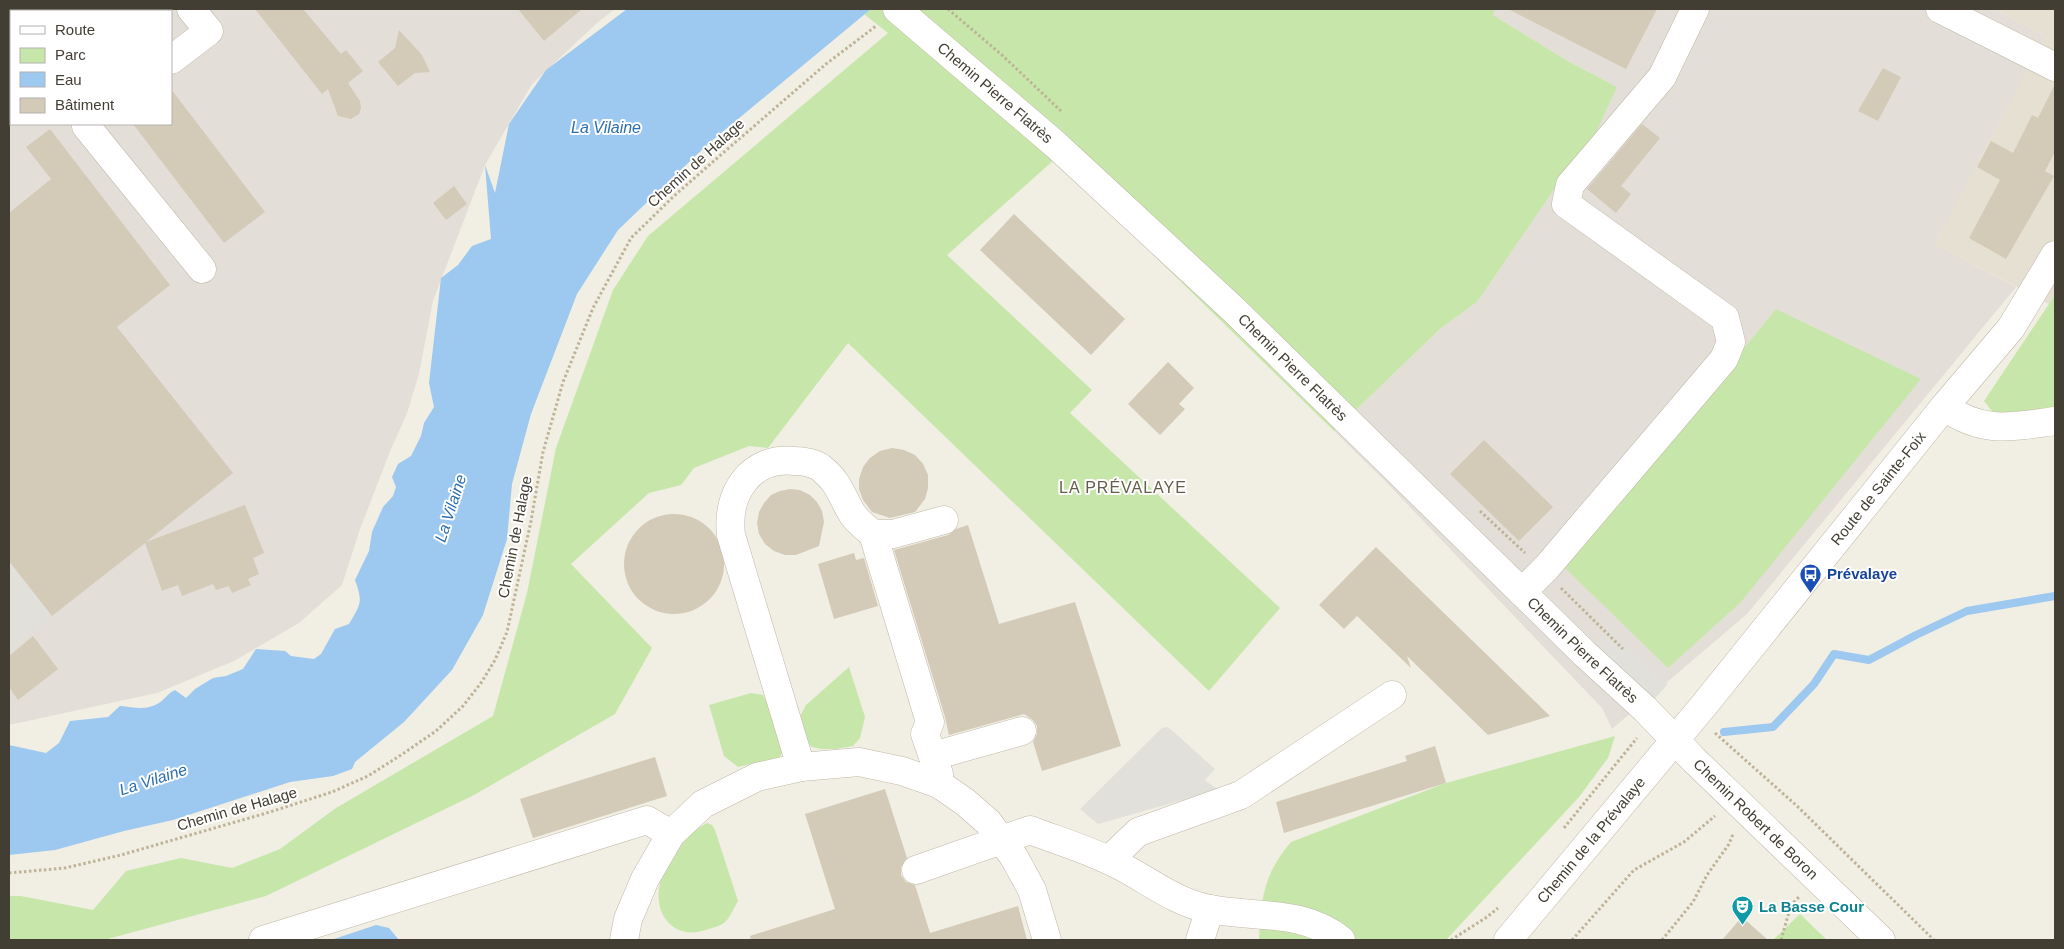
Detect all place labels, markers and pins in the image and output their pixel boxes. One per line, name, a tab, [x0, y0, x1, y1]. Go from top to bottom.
bus stop icon: Prévalaye	[1799, 562, 1823, 593]
place label: Prévalaye	[1827, 565, 1897, 582]
theatre icon: La Basse Cour	[1731, 895, 1755, 926]
place label: La Basse Cour	[1759, 898, 1864, 915]

